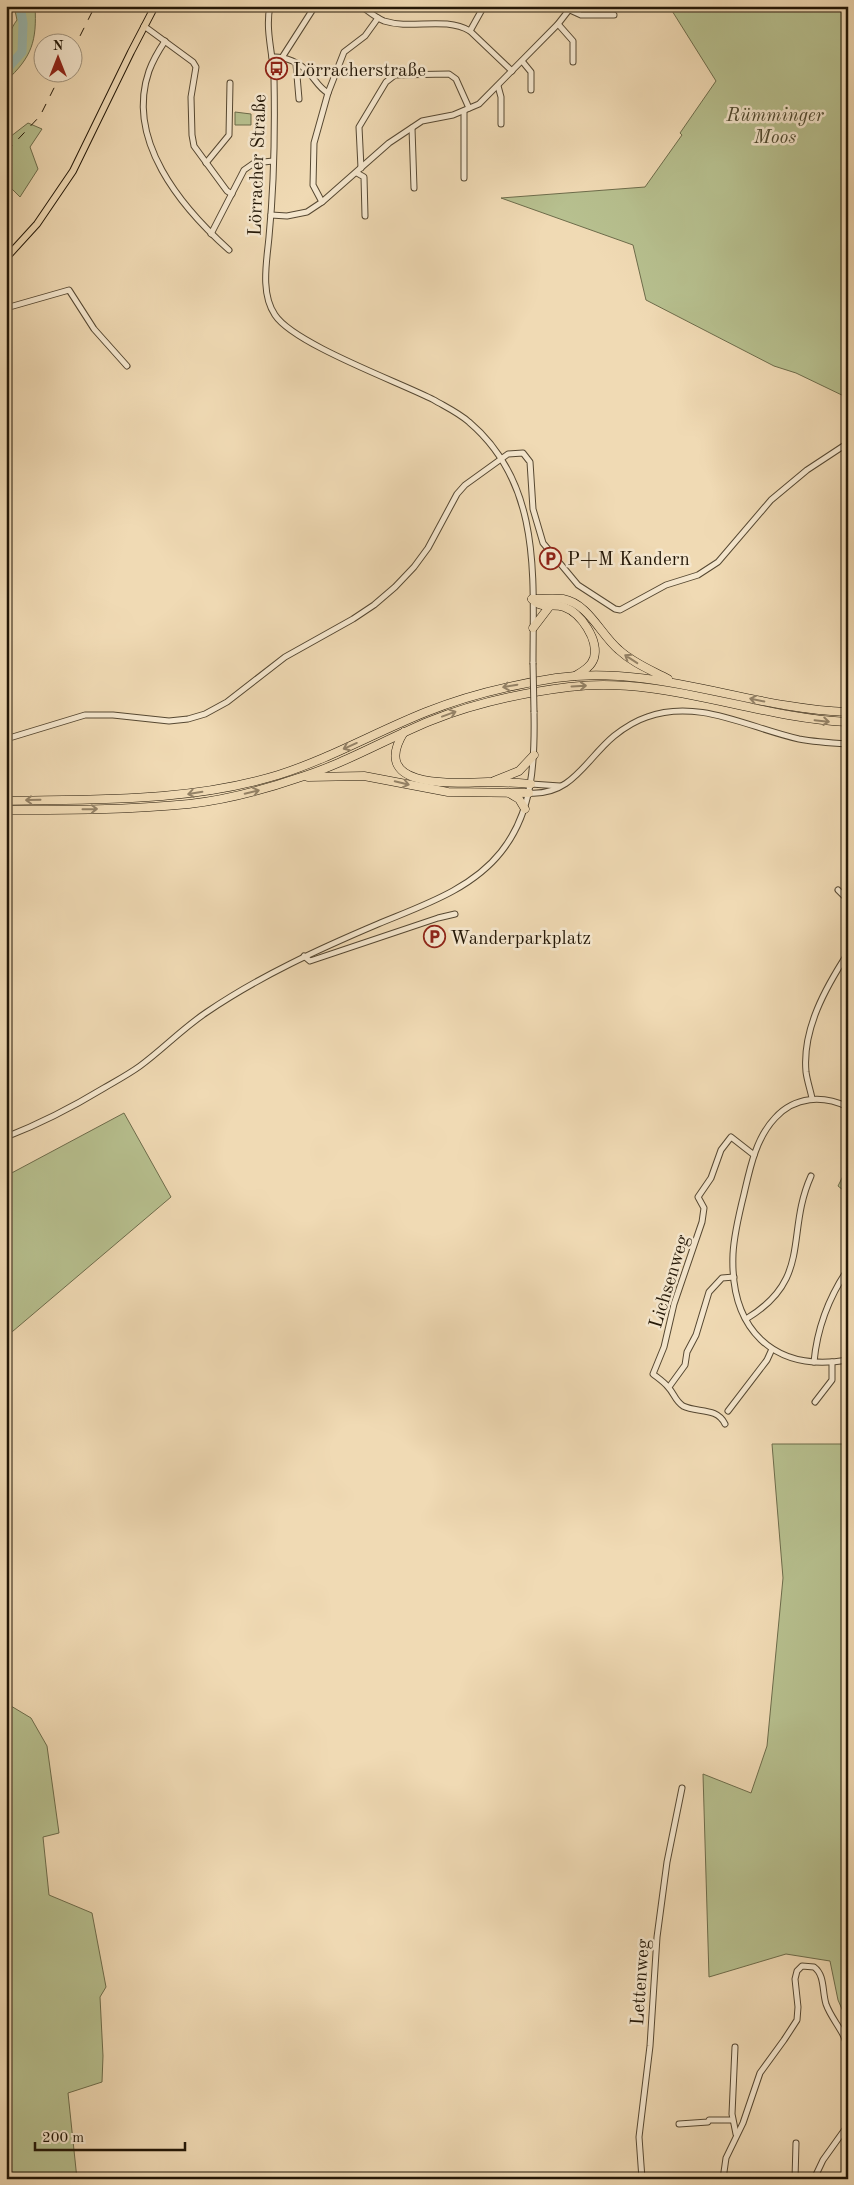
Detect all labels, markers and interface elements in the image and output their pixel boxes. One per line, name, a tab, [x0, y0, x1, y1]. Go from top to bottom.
north arrow	[32, 32, 82, 82]
text: N	[53, 39, 64, 53]
bus stop icon: Lörracherstraße	[265, 57, 289, 81]
place label: Lörracherstraße	[293, 62, 426, 81]
street label: Lörracher Straße	[247, 94, 270, 236]
park label: Rümminger Moos	[725, 107, 825, 148]
parking icon: P+M Kandern	[539, 546, 563, 570]
place label: P+M Kandern	[567, 551, 690, 570]
one-way arrow	[625, 654, 639, 664]
one-way arrow	[502, 682, 518, 692]
one-way arrow	[571, 682, 587, 691]
one-way arrow	[749, 695, 765, 704]
one-way arrow	[441, 709, 456, 718]
one-way arrow	[814, 716, 830, 726]
one-way arrow	[343, 741, 358, 751]
one-way arrow	[393, 779, 409, 788]
one-way arrow	[244, 786, 260, 796]
one-way arrow	[187, 788, 203, 798]
one-way arrow	[25, 795, 41, 805]
one-way arrow	[82, 804, 98, 814]
parking icon: Wanderparkplatz	[422, 925, 446, 949]
place label: Wanderparkplatz	[450, 930, 591, 949]
street label: Lichsenweg	[647, 1232, 694, 1331]
street label: Lettenweg	[629, 1938, 654, 2026]
scale bar	[35, 2120, 185, 2152]
text: 200 m	[42, 2131, 84, 2146]

